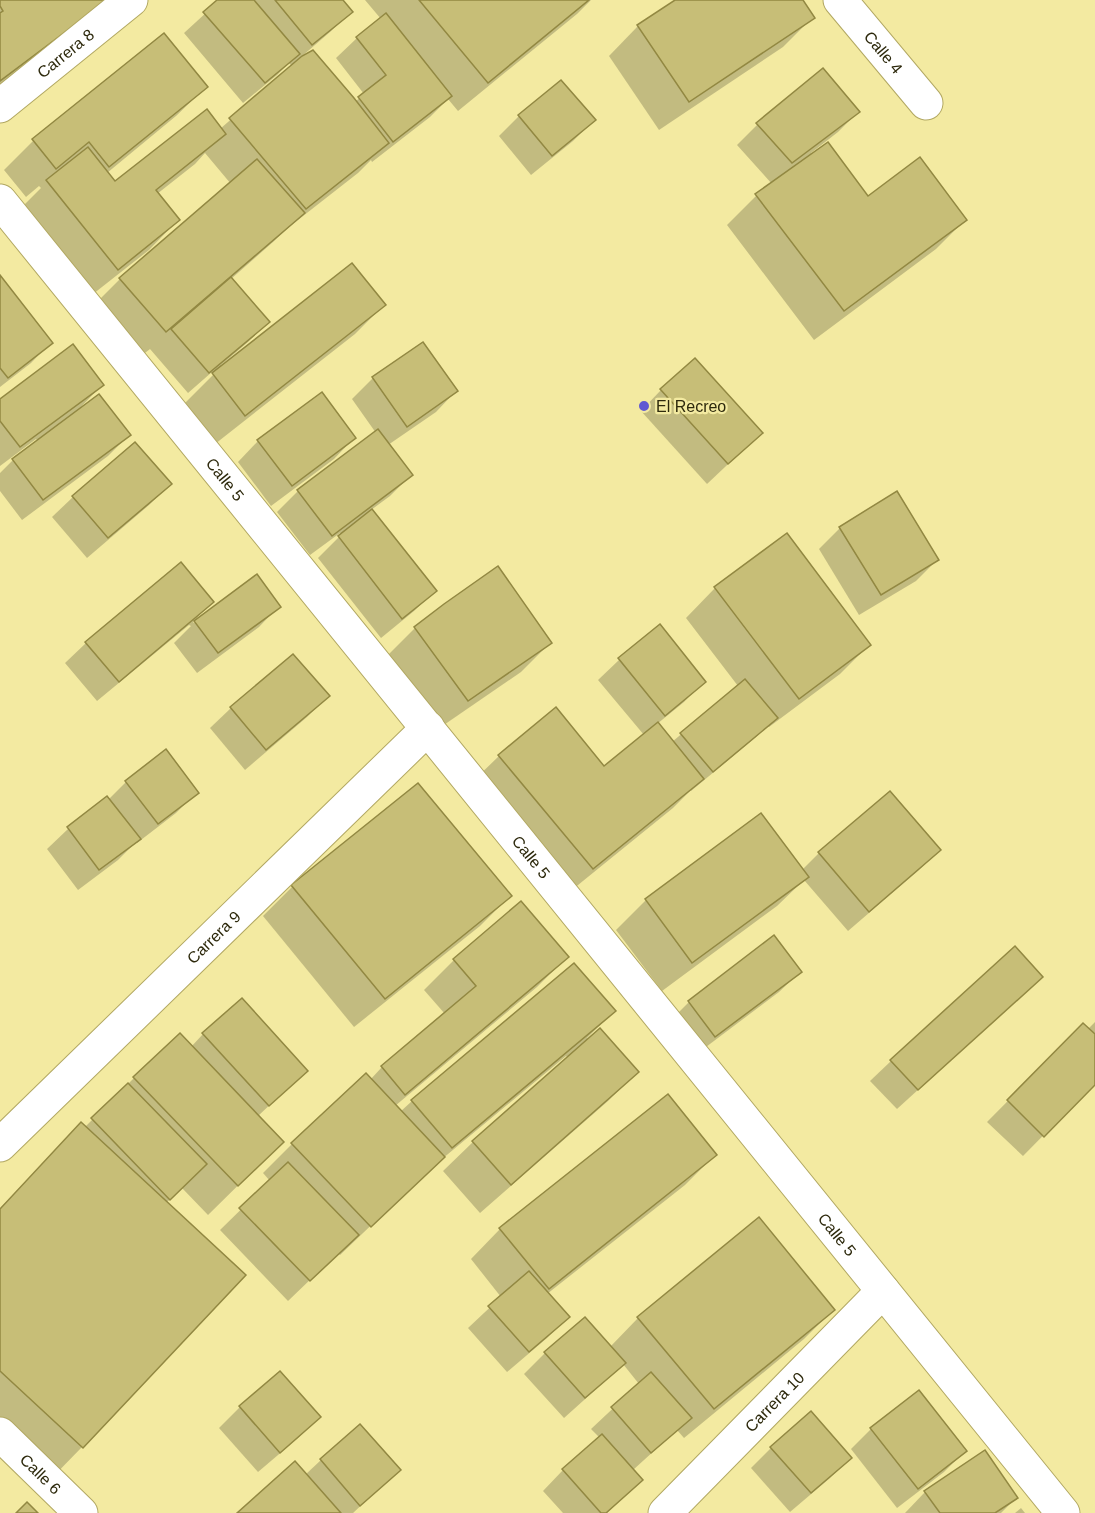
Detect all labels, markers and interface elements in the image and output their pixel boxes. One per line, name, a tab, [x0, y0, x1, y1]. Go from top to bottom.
street label: Carrera 8	[34, 25, 97, 81]
street label: Calle 4	[861, 28, 906, 77]
place label: El Recreo	[656, 398, 726, 415]
marker: El Recreo	[637, 399, 651, 413]
street label: Calle 5	[203, 454, 248, 504]
street label: Calle 5	[509, 832, 554, 882]
street label: Carrera 9	[183, 907, 244, 967]
street label: Calle 5	[815, 1210, 860, 1259]
street label: Carrera 10	[741, 1368, 807, 1435]
street label: Calle 6	[17, 1450, 65, 1497]

